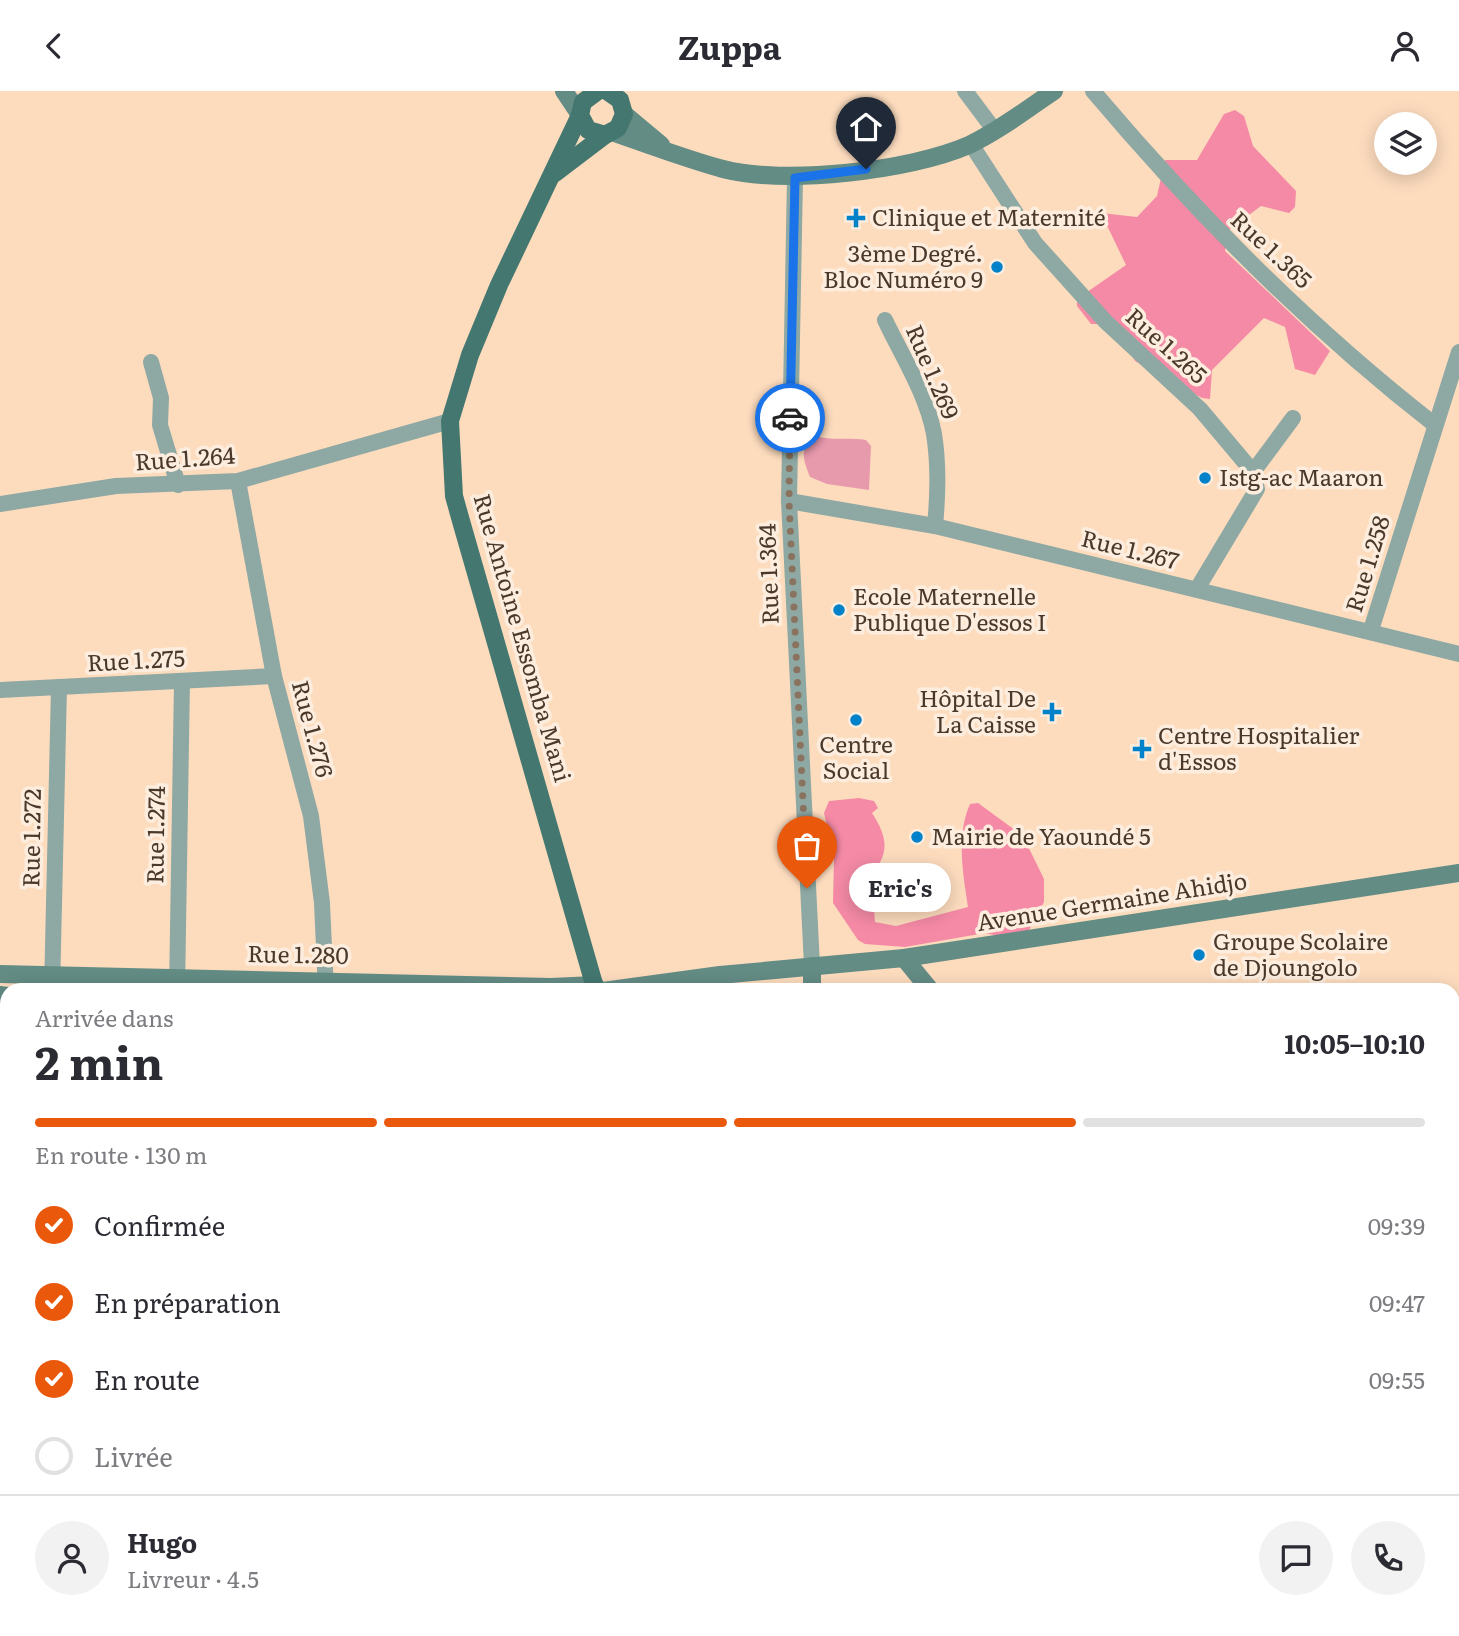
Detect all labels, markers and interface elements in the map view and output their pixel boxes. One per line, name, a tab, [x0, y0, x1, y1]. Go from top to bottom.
text: Zuppa	[678, 22, 781, 70]
icon: back	[35, 27, 73, 65]
icon: person	[1386, 27, 1424, 65]
pin	[836, 97, 896, 169]
icon: home	[847, 108, 885, 146]
map controls	[1374, 112, 1437, 175]
button: layers	[1374, 112, 1437, 175]
place label: Clinique et Maternité	[872, 199, 1106, 233]
street label: Rue 1.365	[1224, 202, 1321, 295]
marker: Clinique et Maternité	[846, 208, 866, 228]
place label: 3ème Degré. Bloc Numéro 9	[823, 235, 983, 295]
marker: 3ème Degré. Bloc Numéro 9	[989, 259, 1005, 275]
street label: Rue 1.265	[1119, 299, 1216, 390]
street label: Rue 1.269	[899, 319, 969, 424]
courier	[755, 383, 825, 453]
icon: car	[771, 399, 809, 437]
street label: Rue 1.264	[134, 437, 236, 477]
place label: Istg-ac Maaron	[1219, 459, 1383, 493]
marker: Istg-ac Maaron	[1197, 470, 1213, 486]
street label: Rue Antoine Essomba Mani	[466, 489, 582, 786]
street label: Rue 1.258	[1335, 511, 1397, 616]
street label: Rue 1.267	[1078, 520, 1183, 577]
street label: Rue 1.364	[748, 523, 786, 625]
place label: Ecole Maternelle Publique D'essos I	[853, 578, 1046, 638]
marker: Ecole Maternelle Publique D'essos I	[831, 602, 847, 618]
street label: Rue 1.275	[86, 639, 186, 679]
street label: Rue 1.276	[285, 676, 343, 781]
place label: Hôpital De La Caisse	[919, 680, 1036, 740]
marker: Hôpital De La Caisse	[1042, 702, 1062, 722]
marker: Centre Social	[848, 712, 864, 728]
place label: Centre Hospitalier d'Essos	[1158, 717, 1360, 777]
place label: Centre Social	[819, 726, 893, 786]
marker: Centre Hospitalier d'Essos	[1132, 739, 1152, 759]
street label: Rue 1.274	[136, 785, 172, 884]
street label: Rue 1.272	[12, 788, 48, 888]
pin	[777, 816, 837, 888]
place label: Mairie de Yaoundé 5	[931, 818, 1151, 852]
icon: bag	[788, 827, 826, 865]
marker: Mairie de Yaoundé 5	[909, 829, 925, 845]
street label: Avenue Germaine Ahidjo	[974, 862, 1249, 938]
callout: Eric's	[849, 863, 950, 913]
text: Eric's	[868, 870, 932, 904]
place label: Groupe Scolaire de Djoungolo	[1213, 923, 1388, 983]
street label: Rue 1.280	[247, 935, 349, 971]
marker: Groupe Scolaire de Djoungolo	[1191, 947, 1207, 963]
text: Arrivée dans	[35, 1000, 173, 1034]
text: 10:05–10:10	[1285, 1023, 1425, 1062]
text: 2 min	[35, 1026, 164, 1094]
text: En route · 130 m	[35, 1137, 207, 1171]
text: Confirmée	[94, 1205, 225, 1244]
icon: check	[35, 1206, 73, 1244]
text: 09:39	[1368, 1208, 1425, 1242]
text: En préparation	[94, 1282, 281, 1321]
icon: check	[35, 1283, 73, 1321]
text: 09:47	[1369, 1285, 1425, 1319]
text: En route	[94, 1359, 200, 1398]
icon: check	[35, 1360, 73, 1398]
text: 09:55	[1369, 1362, 1425, 1396]
text: Livrée	[94, 1436, 173, 1475]
button: person	[35, 1521, 109, 1595]
button: chat	[1259, 1521, 1333, 1595]
button: phone	[1351, 1521, 1425, 1595]
text: Hugo	[127, 1522, 197, 1561]
text: Livreur · 4.5	[127, 1561, 259, 1595]

